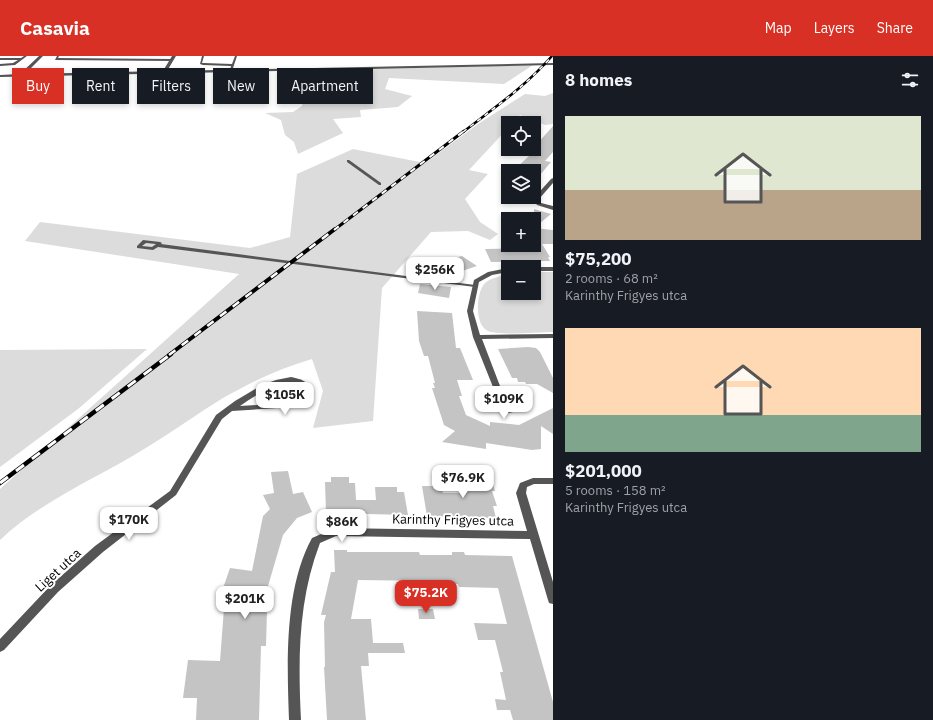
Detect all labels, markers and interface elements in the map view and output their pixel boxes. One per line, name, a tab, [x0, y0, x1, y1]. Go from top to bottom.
text: Casavia	[20, 16, 90, 40]
text: Map	[765, 19, 792, 37]
text: Layers	[814, 19, 855, 37]
text: Share	[877, 19, 913, 37]
chip: Buy	[12, 68, 64, 104]
chip: Rent	[72, 68, 129, 104]
chip: Filters	[137, 68, 205, 104]
chip: New	[213, 68, 269, 104]
chip: Apartment	[277, 68, 373, 104]
text: 8 homes	[565, 69, 632, 91]
icon: filters	[899, 69, 921, 91]
map controls	[501, 116, 541, 300]
button: locate	[501, 116, 541, 156]
icon: home	[707, 142, 779, 214]
button: layers	[501, 164, 541, 204]
button: +	[501, 212, 541, 252]
text: $75,200	[565, 248, 632, 270]
pin: $256K	[407, 257, 463, 291]
button: −	[501, 260, 541, 300]
text: $256K	[415, 261, 455, 278]
text: 2 rooms · 68 m²	[565, 270, 658, 287]
text: Karinthy Frigyes utca	[565, 287, 687, 304]
icon: home	[707, 354, 779, 426]
pin: $105K	[257, 382, 313, 416]
text: $105K	[265, 386, 305, 403]
pin: $109K	[476, 386, 532, 420]
text: $109K	[484, 390, 524, 407]
text: $201,000	[565, 460, 642, 482]
pin: $76.9K	[430, 465, 496, 499]
text: $76.9K	[441, 469, 485, 486]
text: 5 rooms · 158 m²	[565, 482, 666, 499]
text: Karinthy Frigyes utca	[565, 499, 687, 516]
pin: $170K	[101, 507, 157, 541]
pin: $86K	[318, 509, 366, 543]
street label: Karinthy Frigyes utca	[392, 510, 514, 530]
text: $170K	[109, 511, 149, 528]
text: $86K	[326, 513, 358, 530]
street label: Liget utca	[31, 544, 85, 596]
pin: $75.2K	[393, 580, 459, 614]
text: $75.2K	[404, 584, 448, 601]
pin: $201K	[217, 586, 273, 620]
text: $201K	[225, 590, 265, 607]

